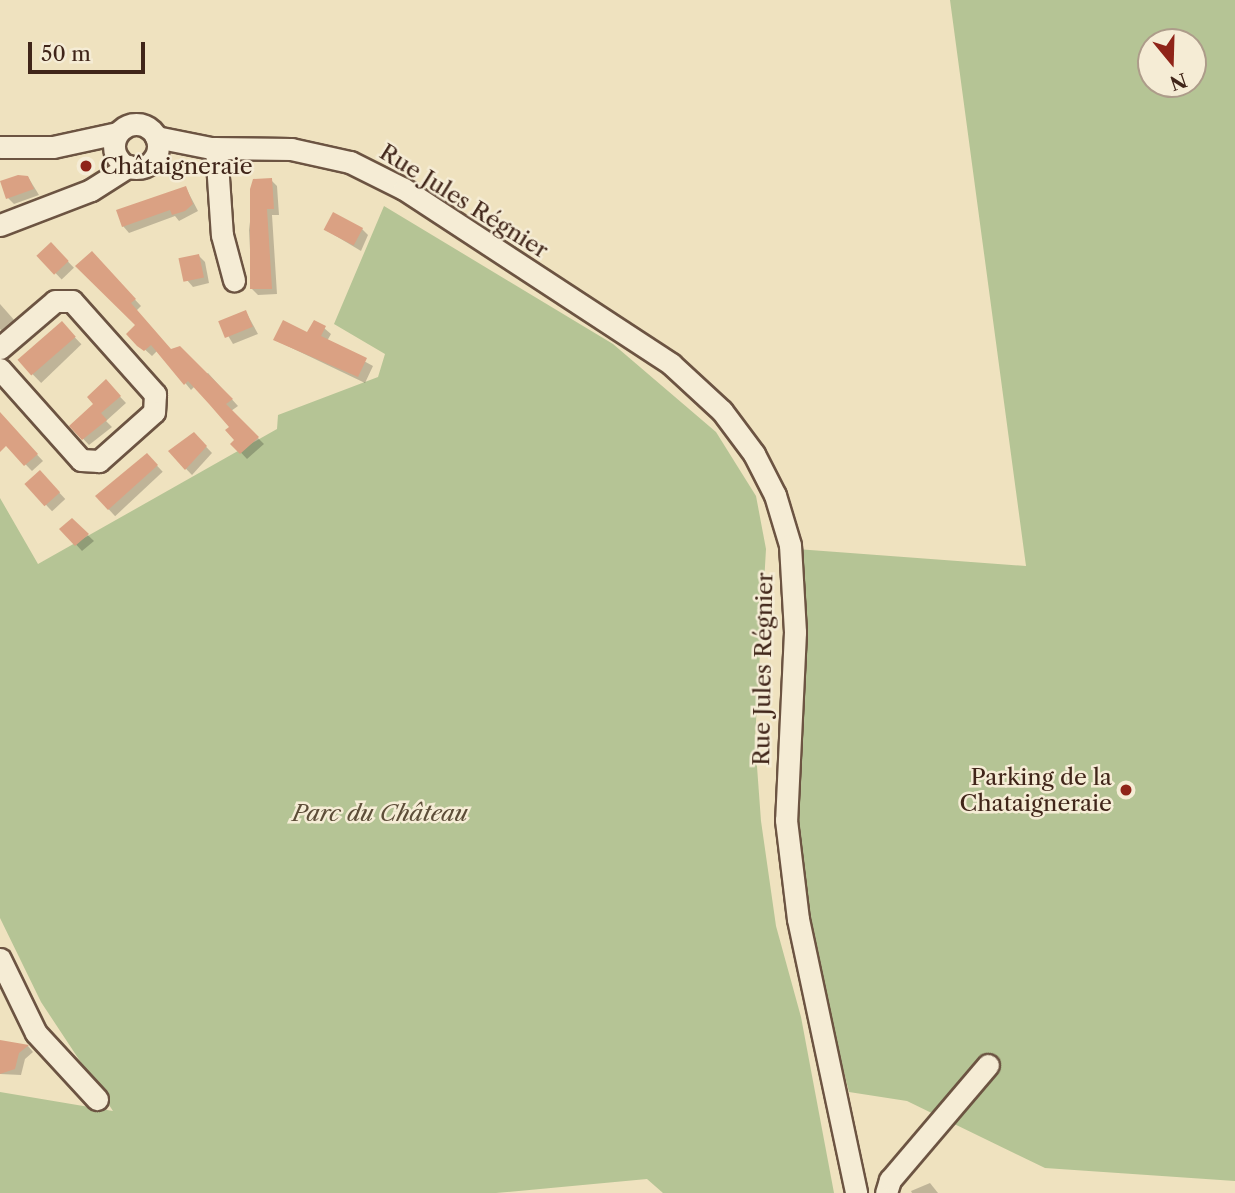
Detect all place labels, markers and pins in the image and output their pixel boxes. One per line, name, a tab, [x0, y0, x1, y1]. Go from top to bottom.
place label: Châtaigneraie	[100, 152, 253, 180]
marker: Châtaigneraie	[78, 158, 94, 174]
place label: Parking de la Chataigneraie	[959, 763, 1112, 817]
marker: Parking de la Chataigneraie	[1118, 782, 1134, 798]

